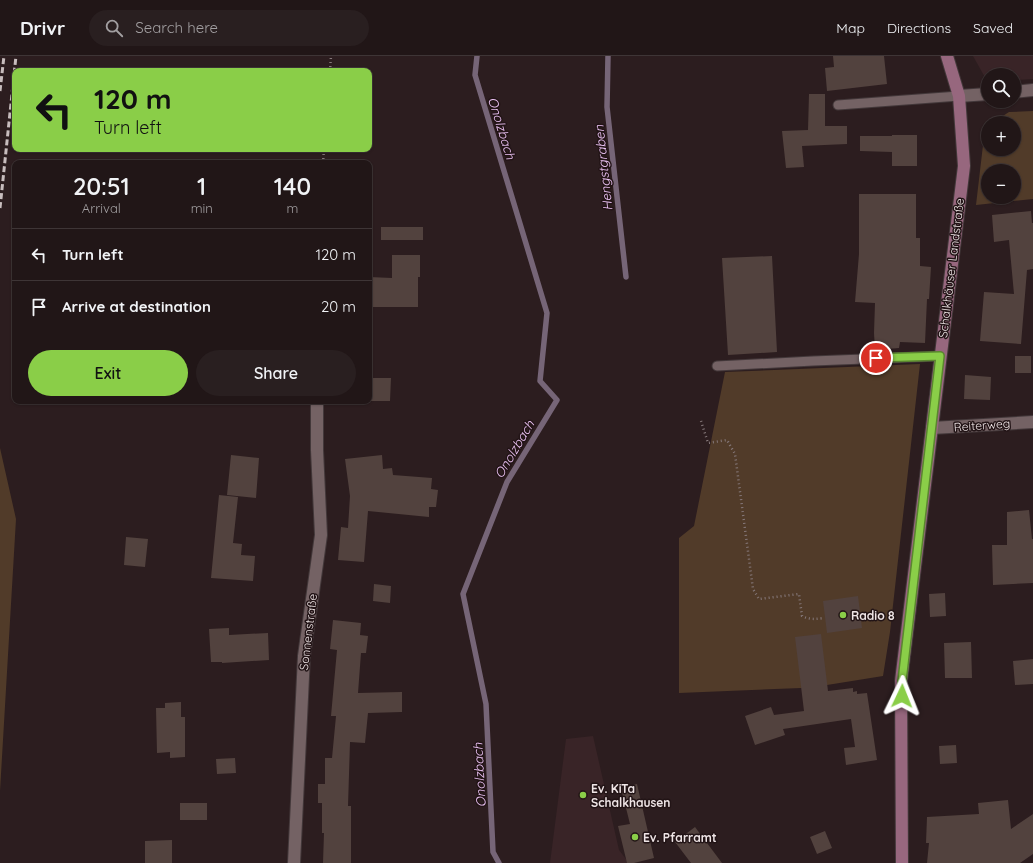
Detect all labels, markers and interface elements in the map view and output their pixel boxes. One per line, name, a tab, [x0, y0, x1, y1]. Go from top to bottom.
search box	[89, 10, 369, 46]
text: Drivr	[20, 16, 65, 40]
icon: search	[103, 17, 125, 39]
text: Search here	[135, 18, 218, 37]
text: Map	[836, 19, 865, 37]
text: Directions	[887, 19, 951, 37]
text: Saved	[973, 19, 1013, 37]
map controls	[981, 68, 1021, 204]
button: search	[981, 68, 1021, 108]
text: 120 m	[94, 81, 172, 116]
icon: left	[28, 84, 80, 136]
water label: Onolzbach	[485, 95, 519, 162]
text: Turn left	[94, 116, 162, 139]
button: +	[981, 116, 1021, 156]
water label: Hengstgraben	[590, 124, 615, 212]
button: −	[981, 164, 1021, 204]
text: 20:51	[73, 171, 130, 201]
text: 1	[197, 171, 206, 201]
text: 140	[274, 171, 311, 201]
street label: Schalkhäuser Landstraße	[935, 197, 967, 339]
text: Arrival	[82, 200, 121, 216]
text: min	[191, 200, 213, 216]
text: m	[286, 200, 298, 216]
icon: left	[28, 244, 50, 266]
text: Turn left	[62, 245, 124, 264]
text: 120 m	[315, 245, 356, 264]
icon: arrive	[28, 296, 50, 318]
text: Arrive at destination	[62, 297, 211, 316]
text: 20 m	[321, 297, 356, 316]
pin	[859, 341, 893, 375]
icon: arrive	[865, 347, 887, 369]
button: Exit	[28, 350, 188, 396]
button: Share	[196, 350, 356, 396]
street label: Reiterweg	[953, 416, 1011, 434]
water label: Onolzbach	[491, 417, 538, 481]
street label: Sonnenstraße	[296, 593, 320, 671]
place label: Radio 8	[851, 608, 895, 623]
marker: Radio 8	[838, 610, 848, 620]
position arrow	[881, 675, 923, 717]
water label: Onolzbach	[469, 742, 489, 808]
place label: Ev. KiTa Schalkhausen	[591, 781, 671, 810]
marker: Ev. KiTa Schalkhausen	[578, 790, 588, 800]
place label: Ev. Pfarramt	[643, 830, 717, 845]
marker: Ev. Pfarramt	[630, 832, 640, 842]

